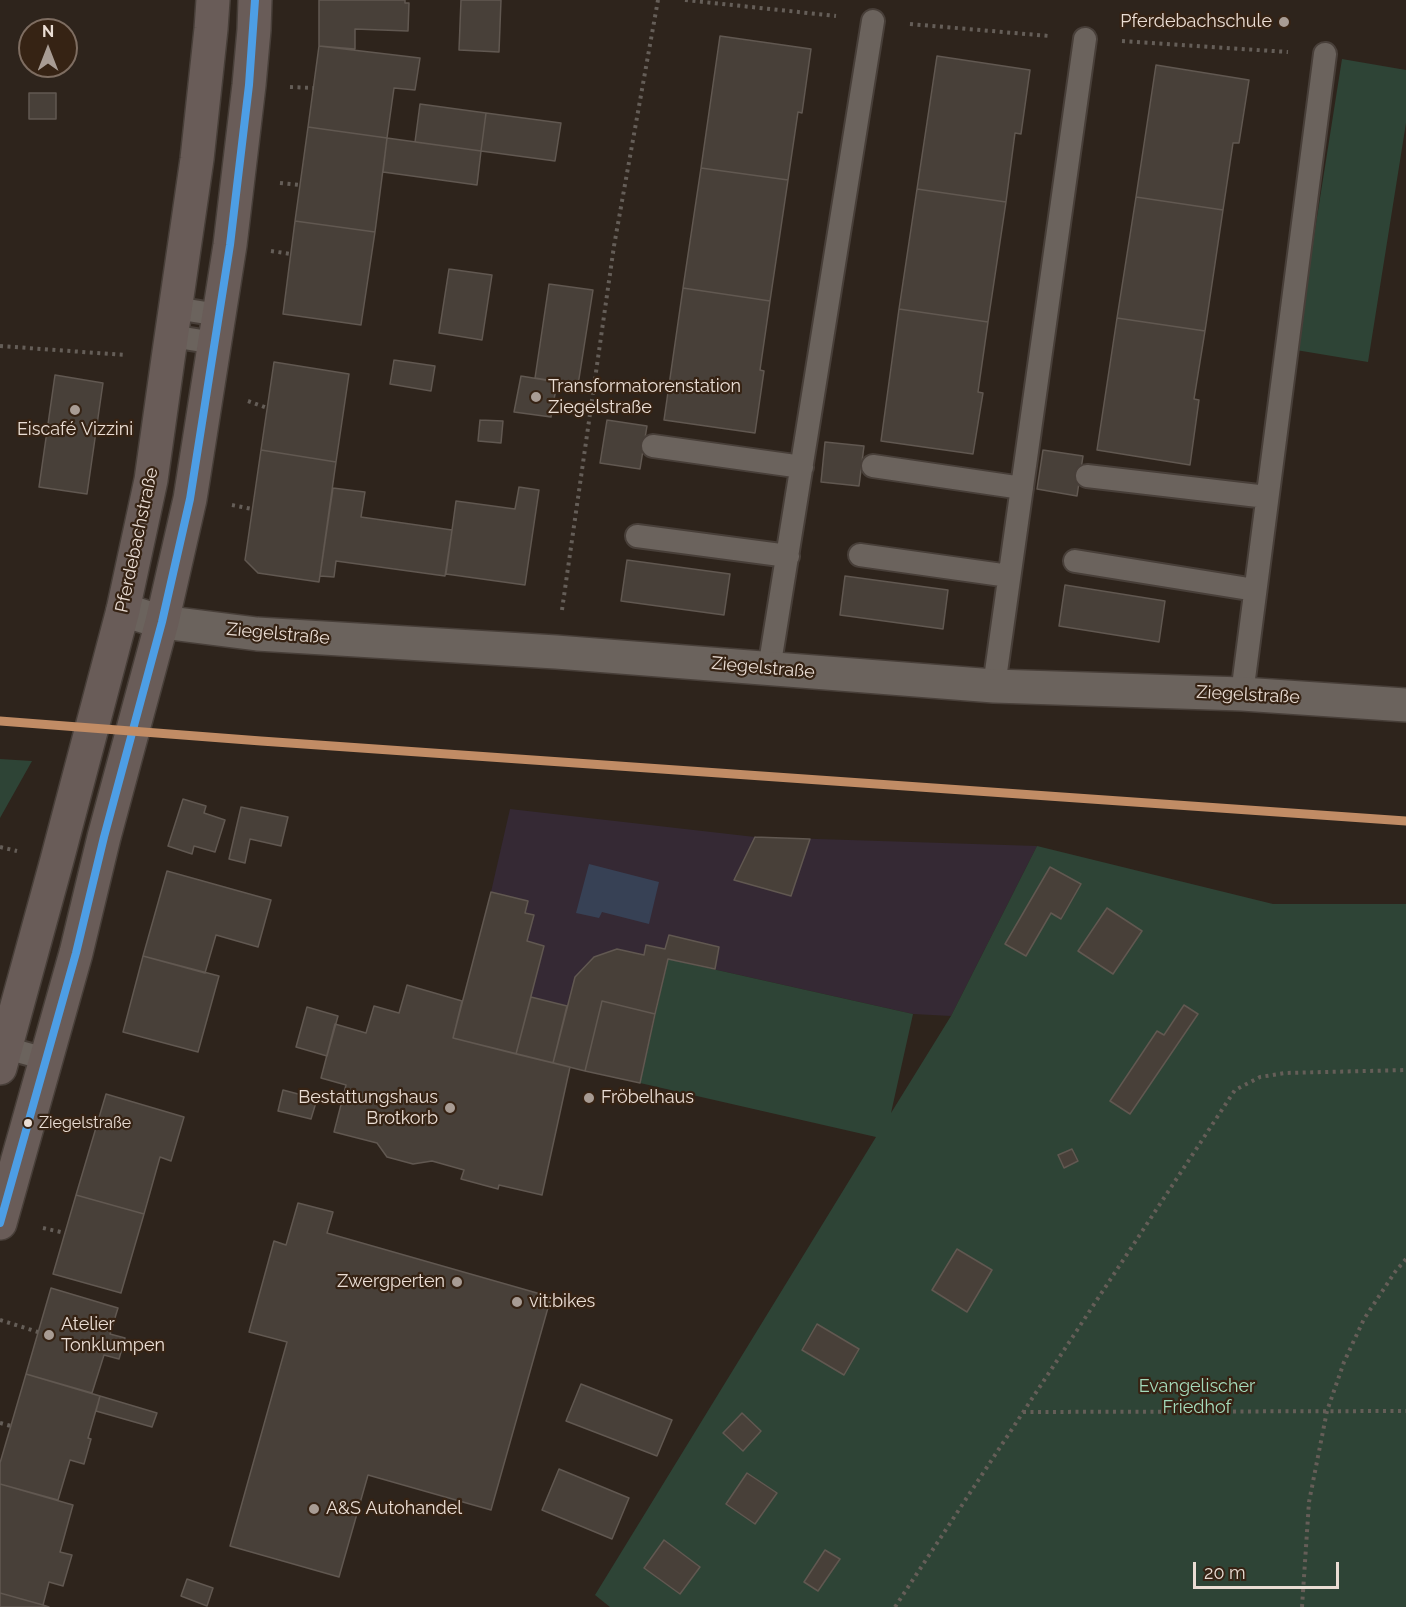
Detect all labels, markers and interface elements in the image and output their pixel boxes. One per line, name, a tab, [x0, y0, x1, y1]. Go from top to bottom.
place label: Pferdebachschule	[1120, 11, 1272, 33]
marker: Pferdebachschule	[1277, 15, 1291, 29]
north arrow	[18, 18, 78, 78]
text: N	[42, 22, 54, 41]
place label: Transformatorenstation Ziegelstraße	[548, 376, 741, 418]
marker: Transformatorenstation Ziegelstraße	[529, 390, 543, 404]
marker: Eiscafé Vizzini	[68, 403, 82, 417]
place label: Eiscafé Vizzini	[17, 419, 133, 441]
street label: Pferdebachstraße	[111, 465, 163, 615]
street label: Ziegelstraße	[225, 619, 331, 649]
street label: Ziegelstraße	[710, 653, 816, 683]
street label: Ziegelstraße	[1196, 682, 1300, 708]
place label: Bestattungshaus Brotkorb	[298, 1087, 438, 1130]
place label: Fröbelhaus	[601, 1087, 694, 1109]
marker: Fröbelhaus	[582, 1091, 596, 1105]
marker: Bestattungshaus Brotkorb	[443, 1101, 457, 1115]
place label: Ziegelstraße	[39, 1113, 131, 1133]
marker: Ziegelstraße	[22, 1117, 34, 1129]
place label: Zwergperten	[337, 1271, 445, 1293]
marker: Zwergperten	[450, 1275, 464, 1289]
place label: vit:bikes	[529, 1291, 595, 1313]
marker: vit:bikes	[510, 1295, 524, 1309]
place label: Atelier Tonklumpen	[61, 1314, 165, 1356]
marker: Atelier Tonklumpen	[42, 1328, 56, 1342]
park label: Evangelischer Friedhof	[1139, 1376, 1255, 1418]
place label: A&S Autohandel	[326, 1498, 462, 1520]
marker: A&S Autohandel	[307, 1502, 321, 1516]
scale bar	[1196, 1550, 1342, 1588]
text: 20 m	[1204, 1562, 1246, 1583]

